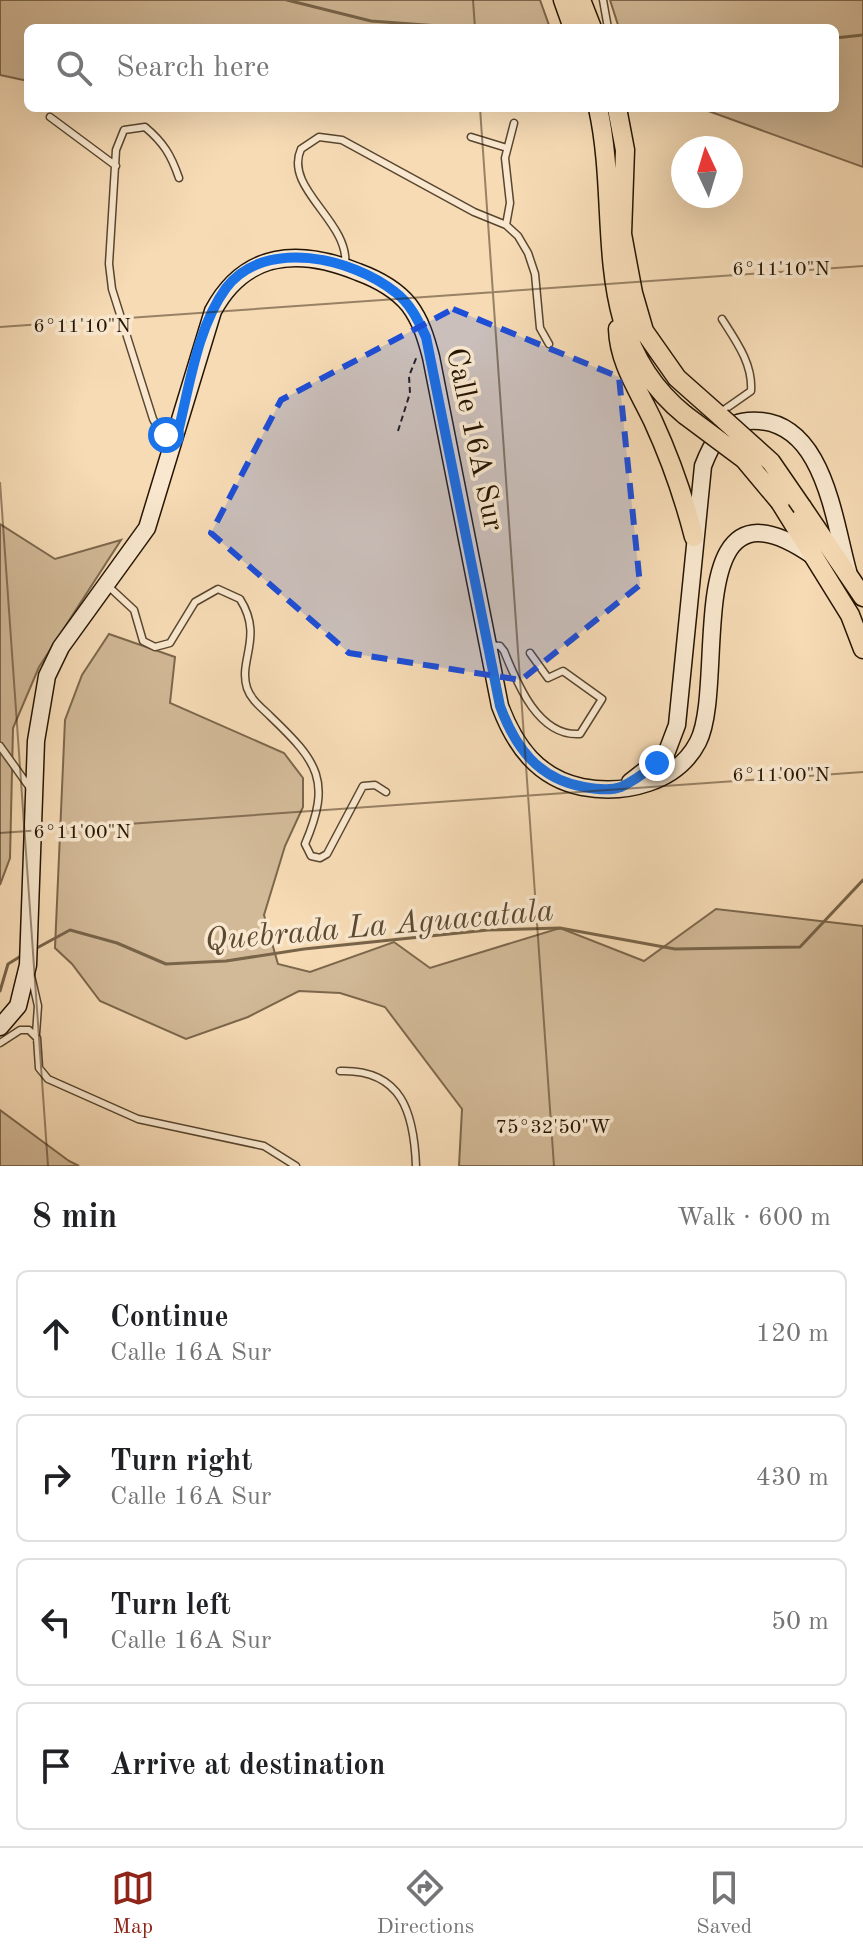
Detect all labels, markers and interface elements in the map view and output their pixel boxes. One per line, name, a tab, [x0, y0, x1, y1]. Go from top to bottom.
search box	[24, 24, 839, 112]
icon: search	[52, 46, 96, 90]
text: Search here	[116, 53, 270, 83]
north arrow	[671, 136, 743, 208]
text: 6°11'10"N	[732, 260, 830, 280]
text: 6°11'10"N	[33, 317, 131, 337]
street label: Calle 16A Sur	[440, 345, 508, 534]
route start	[148, 417, 184, 453]
route end	[639, 745, 675, 781]
text: 6°11'00"N	[732, 766, 830, 786]
text: 6°11'00"N	[33, 823, 131, 843]
water label: Quebrada La Aguacatala	[204, 896, 555, 958]
text: 75°32'50"W	[495, 1118, 611, 1138]
text: 8 min	[32, 1201, 117, 1235]
text: Walk · 600 m	[677, 1205, 831, 1231]
text: Continue	[110, 1303, 229, 1333]
icon: ahead	[34, 1312, 78, 1356]
text: 120 m	[756, 1321, 829, 1347]
text: Calle 16A Sur	[110, 1340, 272, 1366]
text: Turn right	[110, 1447, 252, 1477]
icon: right	[34, 1456, 78, 1500]
text: 430 m	[756, 1465, 829, 1491]
text: Calle 16A Sur	[110, 1484, 272, 1510]
text: Turn left	[110, 1591, 231, 1621]
icon: left	[34, 1600, 78, 1644]
text: 50 m	[771, 1609, 829, 1635]
text: Calle 16A Sur	[110, 1628, 272, 1654]
icon: arrive	[34, 1744, 78, 1788]
text: Arrive at destination	[110, 1751, 385, 1781]
tab: Map	[111, 1866, 155, 1941]
tab: Directions	[377, 1866, 474, 1941]
tab: Saved	[696, 1866, 752, 1941]

